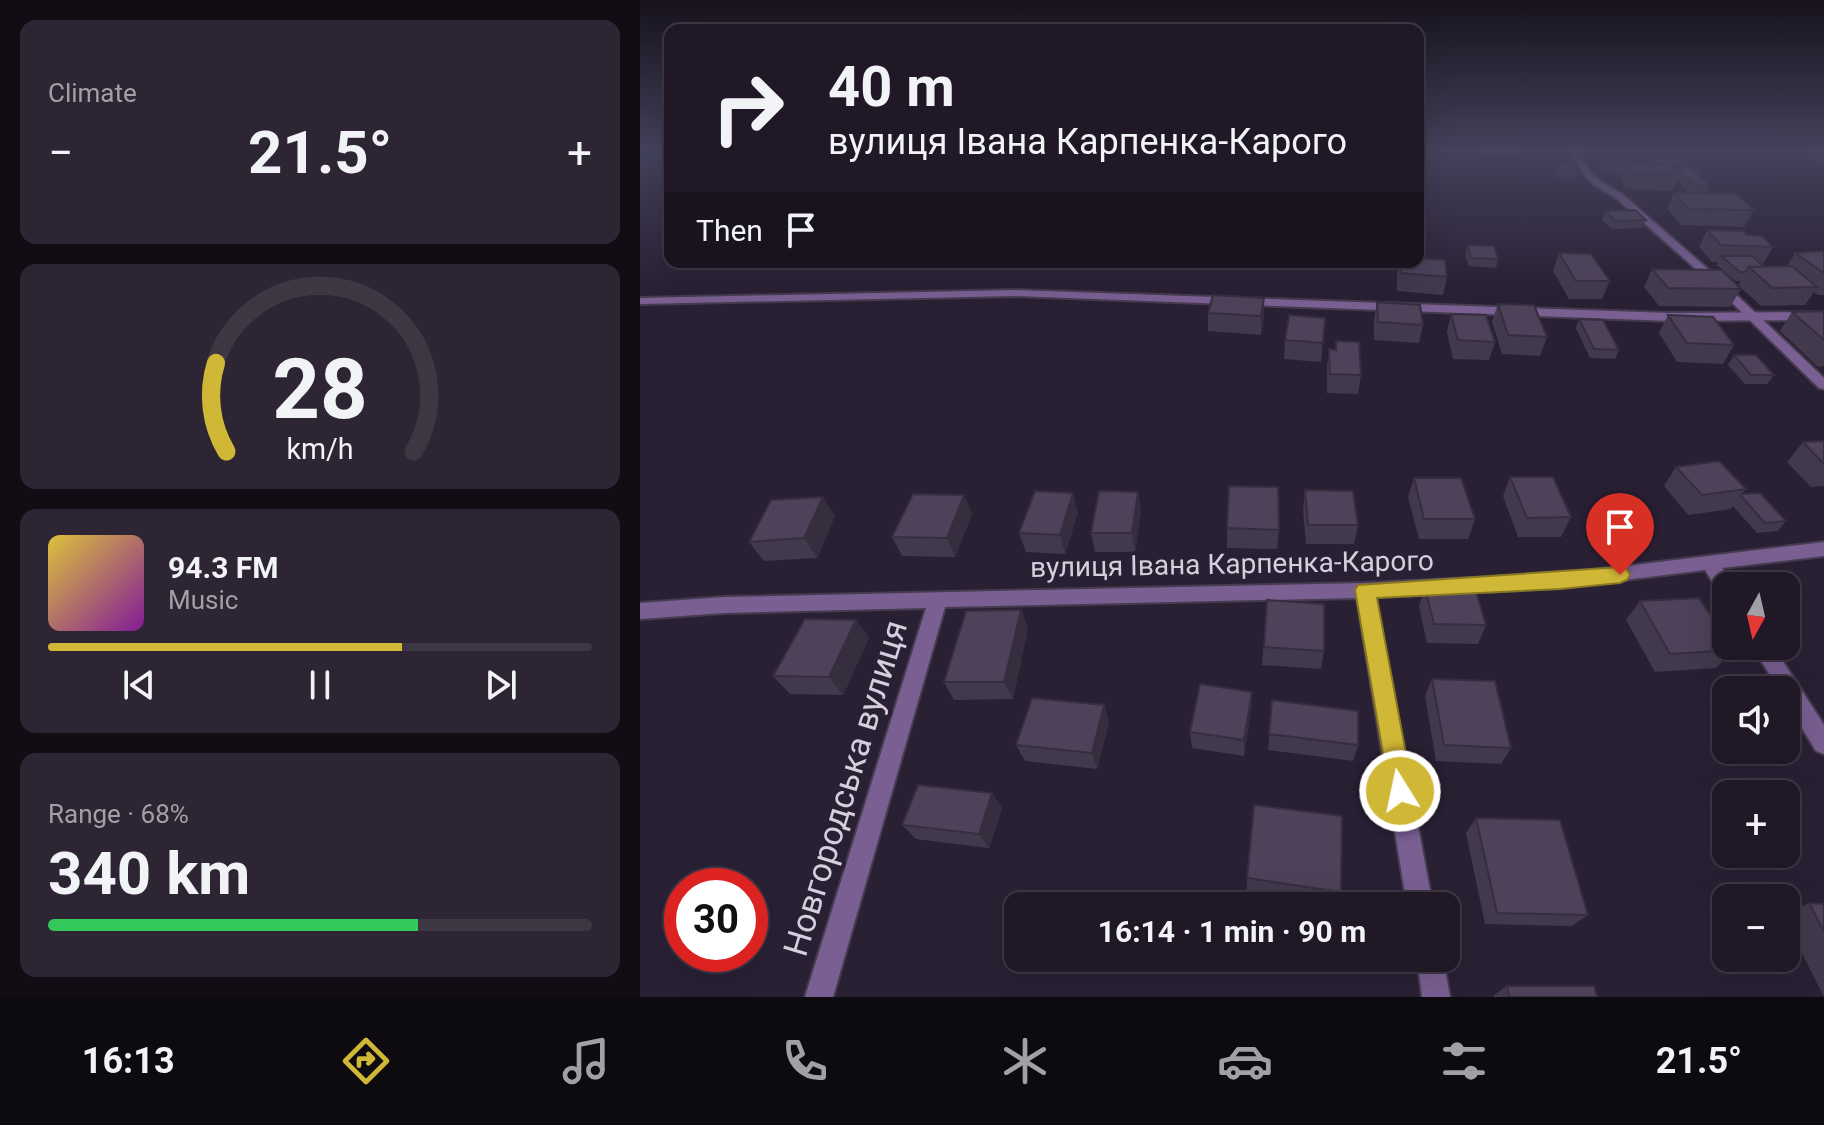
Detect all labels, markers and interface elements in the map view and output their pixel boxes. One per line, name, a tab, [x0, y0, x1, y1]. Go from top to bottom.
text: 40 m	[828, 54, 955, 120]
icon: right	[696, 56, 800, 160]
text: Climate	[48, 78, 137, 108]
text: 21.5°	[248, 117, 392, 188]
text: вулиця Івана Карпенка-Карого	[828, 121, 1347, 163]
text: −	[48, 127, 73, 179]
text: +	[567, 127, 592, 179]
icon: arrive	[779, 208, 823, 252]
text: Then	[696, 213, 763, 248]
text: 28	[272, 341, 368, 438]
text: km/h	[286, 433, 354, 467]
pin	[1586, 493, 1654, 575]
icon: arrive	[1598, 505, 1642, 549]
street label: вулиця Івана Карпенка-Карого	[1030, 544, 1434, 584]
text: 94.3 FM	[168, 550, 279, 585]
north arrow	[1712, 572, 1800, 660]
map controls	[1712, 572, 1800, 972]
text: Music	[168, 585, 238, 615]
street label: Новгородська вулиця	[775, 615, 915, 961]
icon: previous	[117, 663, 161, 707]
icon: pause	[298, 663, 342, 707]
icon: next	[479, 663, 523, 707]
button: sound	[1712, 676, 1800, 764]
position arrow	[1358, 749, 1442, 833]
button: +	[1712, 780, 1800, 868]
text: Range · 68%	[48, 799, 189, 829]
text: 340 km	[48, 838, 250, 909]
speed limit sign: 30	[664, 868, 768, 972]
button: −	[1712, 884, 1800, 972]
text: 16:14 · 1 min · 90 m	[1098, 914, 1366, 949]
icon: directions	[338, 1033, 394, 1089]
icon: music	[558, 1033, 614, 1089]
icon: phone	[777, 1033, 833, 1089]
icon: climate	[997, 1033, 1053, 1089]
icon: car	[1217, 1033, 1273, 1089]
icon: filters	[1436, 1033, 1492, 1089]
text: 16:13	[82, 1040, 175, 1082]
text: 21.5°	[1656, 1040, 1742, 1082]

